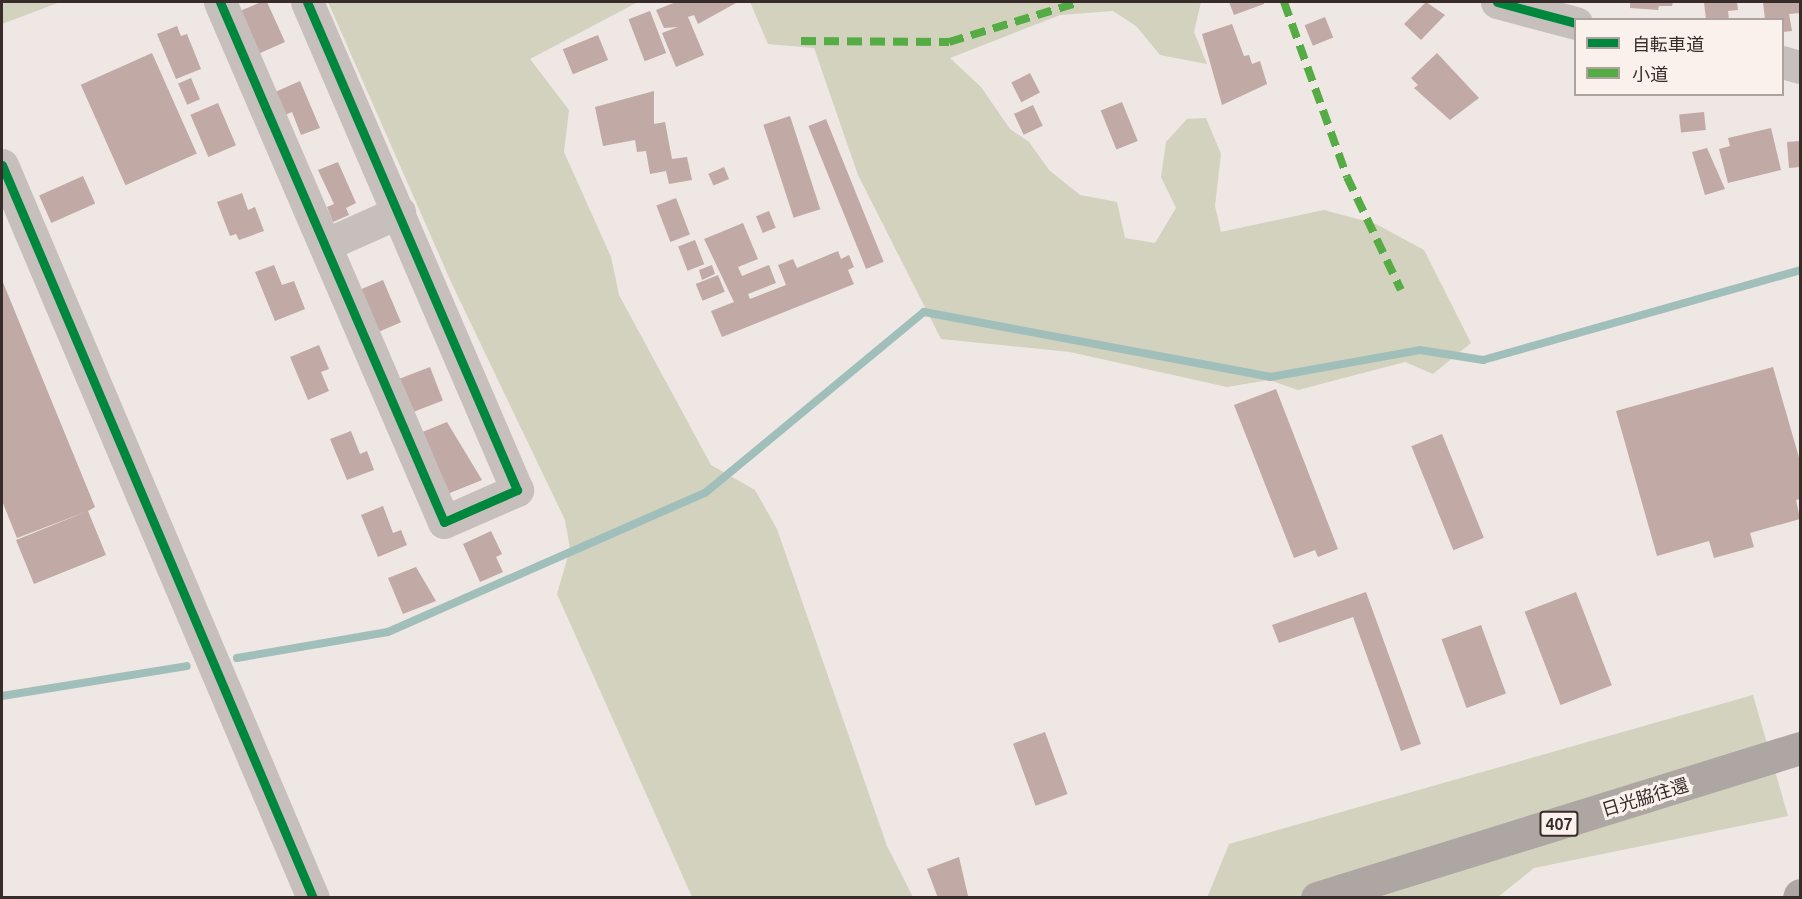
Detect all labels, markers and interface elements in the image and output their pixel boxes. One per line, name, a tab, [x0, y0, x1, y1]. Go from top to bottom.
legend	[1574, 18, 1784, 96]
text: 自転車道	[1632, 34, 1704, 54]
text: 小道	[1632, 64, 1668, 84]
street label: 日光脇往還	[1599, 774, 1691, 820]
road number: 407	[1538, 811, 1580, 837]

